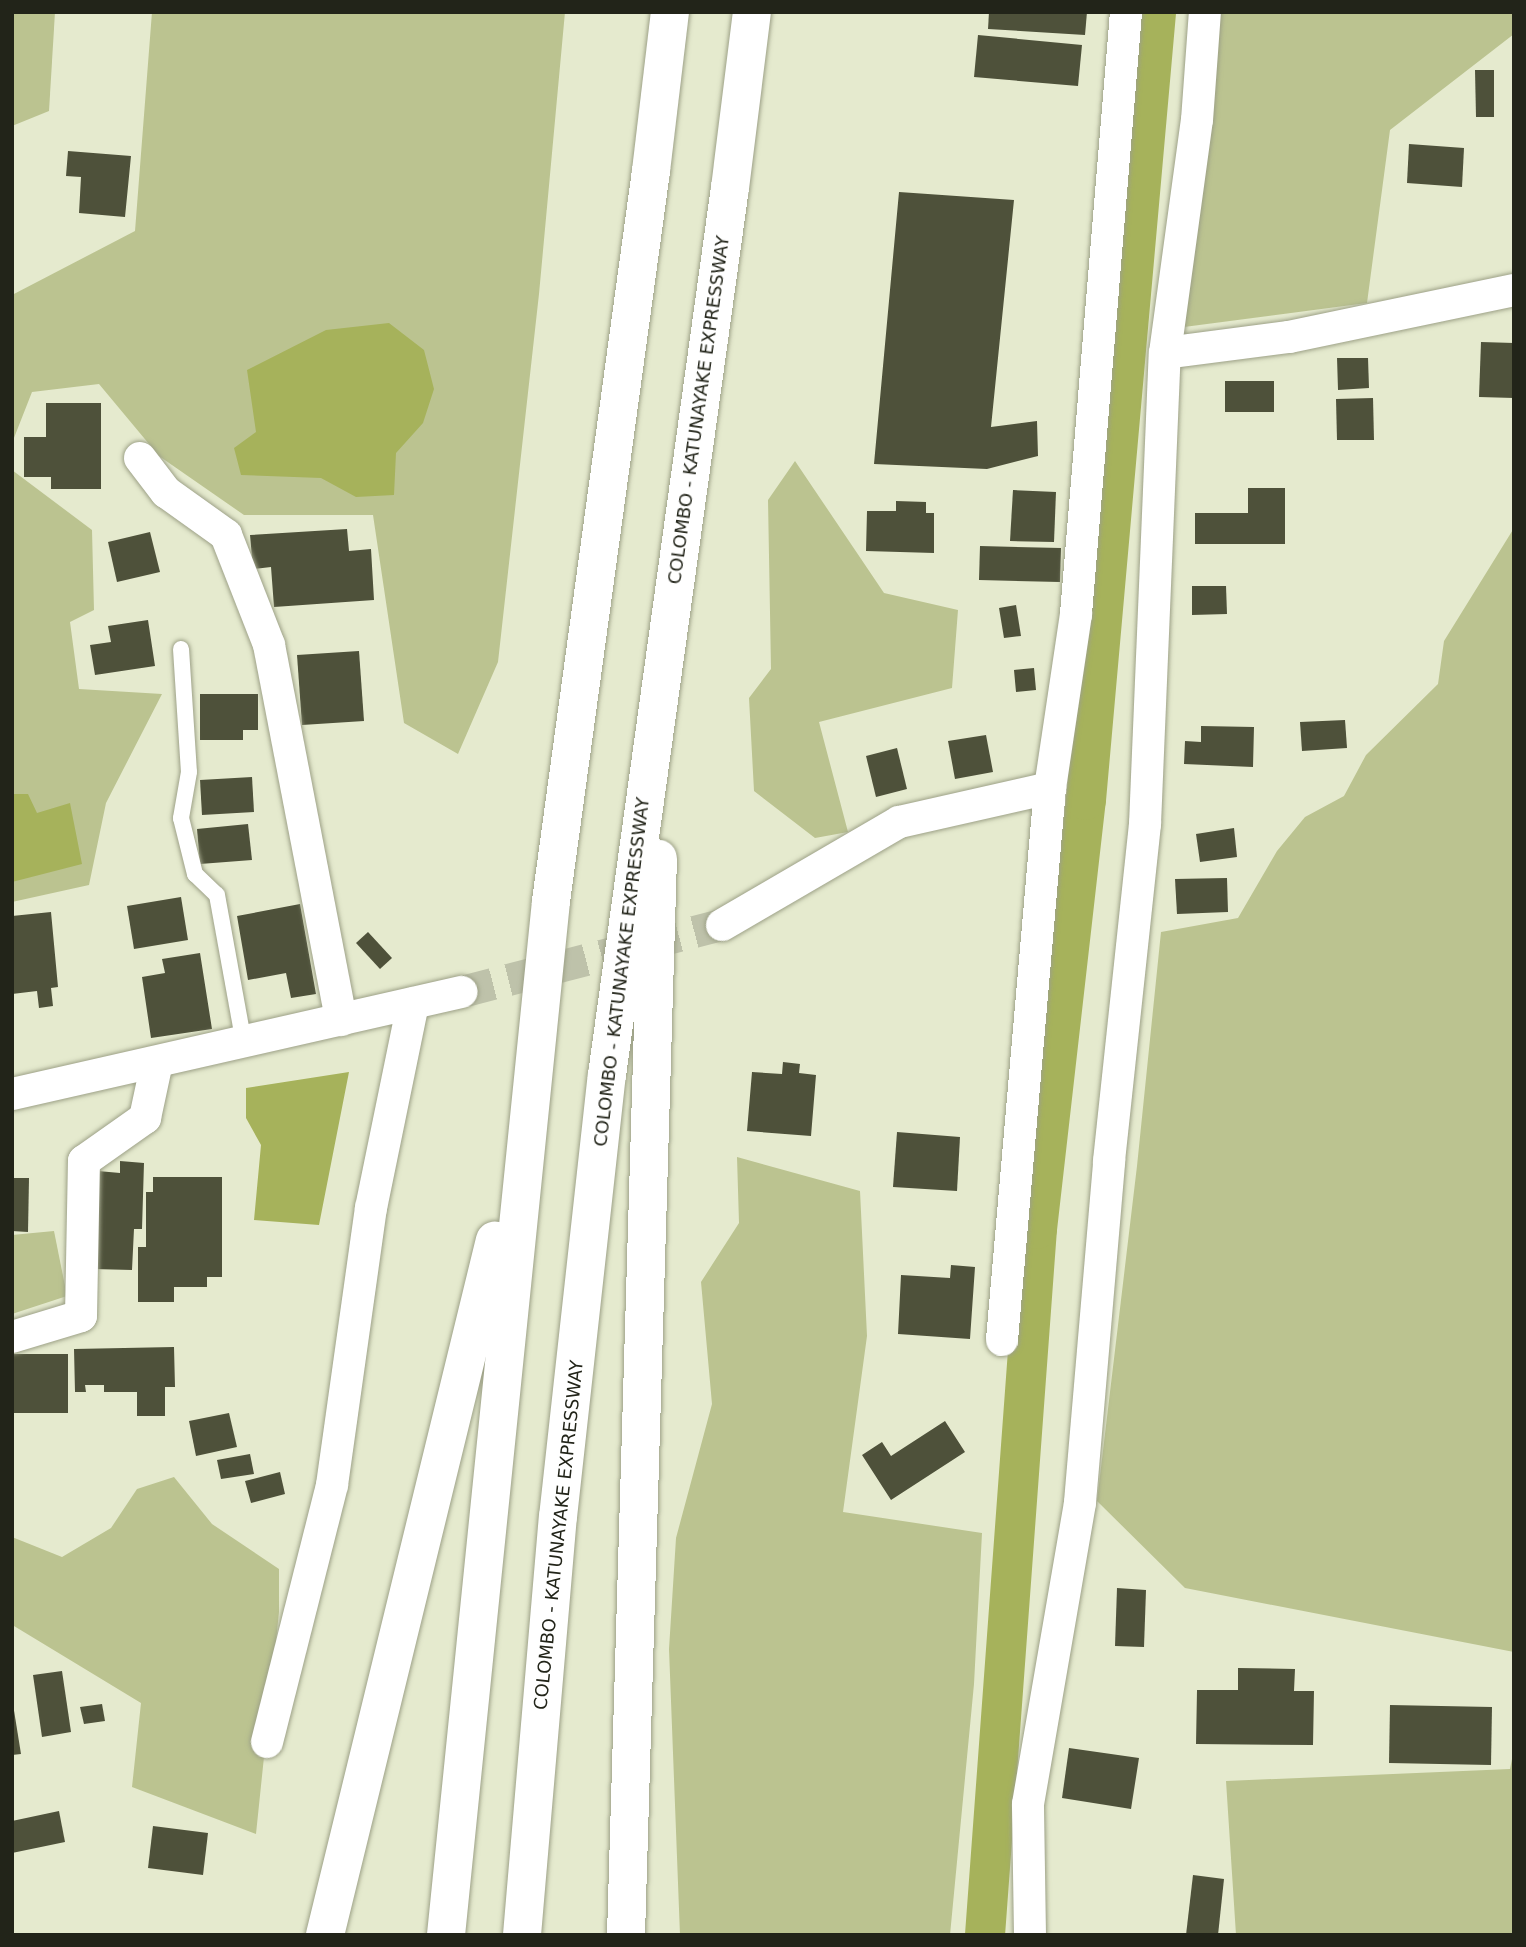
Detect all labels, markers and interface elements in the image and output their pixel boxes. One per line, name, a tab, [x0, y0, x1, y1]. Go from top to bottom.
street label: COLOMBO - KATUNAYAKE EXPRESSWAY	[664, 234, 734, 586]
street label: COLOMBO - KATUNAYAKE EXPRESSWAY	[590, 796, 654, 1148]
street label: COLOMBO - KATUNAYAKE EXPRESSWAY	[530, 1359, 588, 1711]

